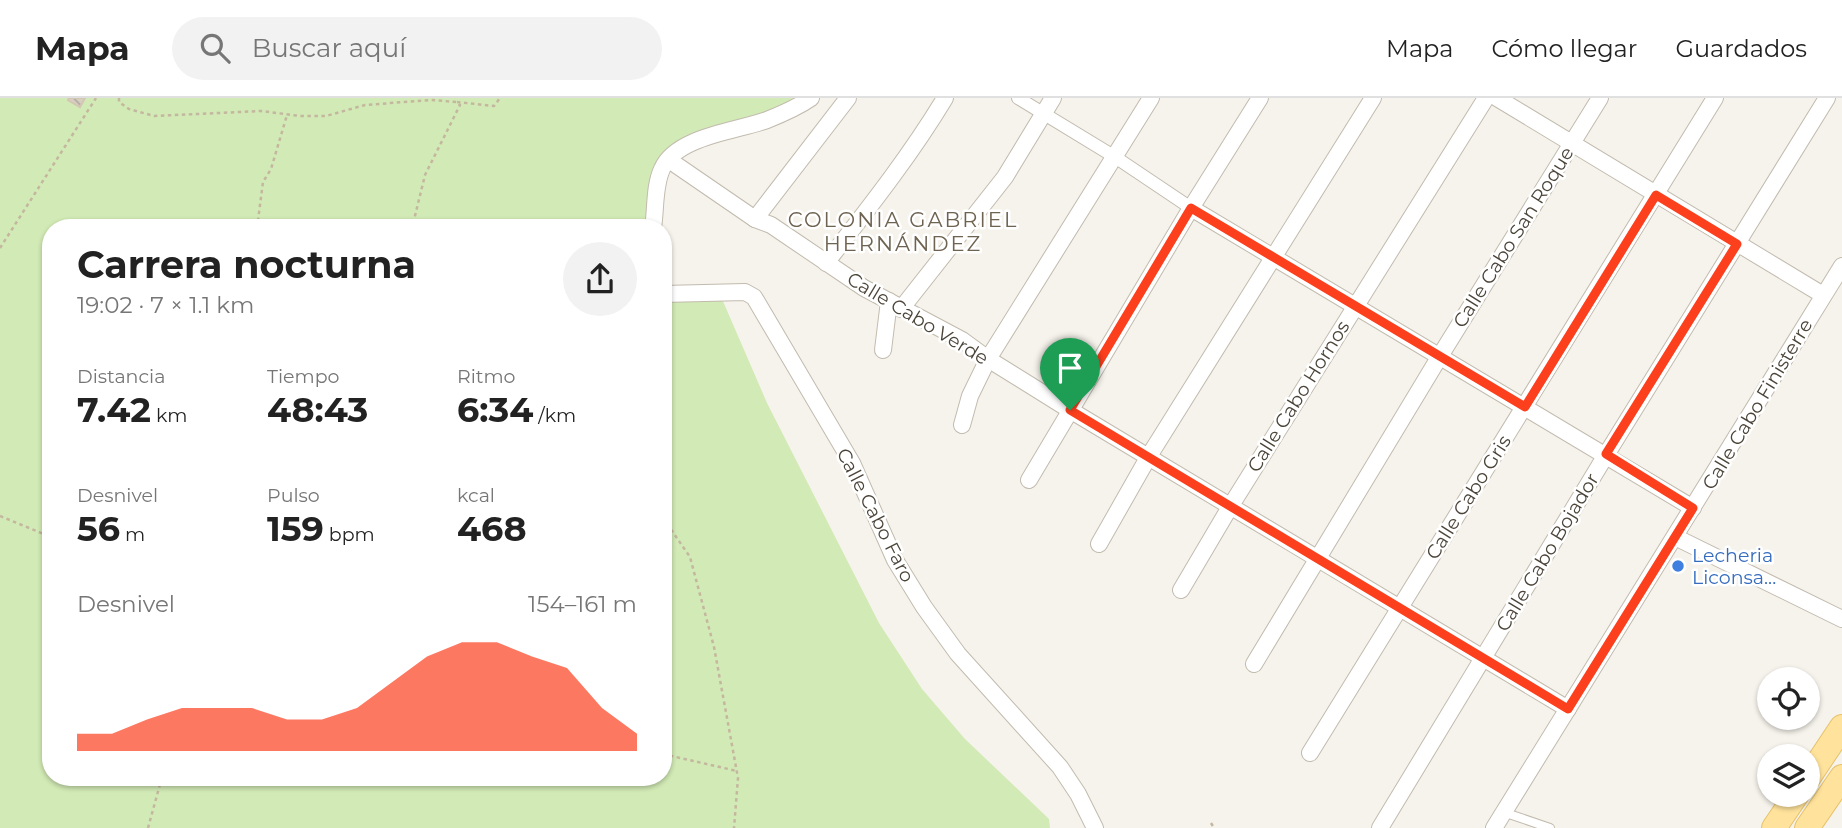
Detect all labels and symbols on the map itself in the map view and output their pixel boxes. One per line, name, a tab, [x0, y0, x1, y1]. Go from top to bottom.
street label: Calle Cabo San Roque	[1448, 143, 1579, 332]
district label: COLONIA GABRIEL HERNÁNDEZ	[788, 207, 1018, 256]
street label: Calle Cabo Verde	[843, 267, 993, 370]
street label: Calle Cabo Finisterre	[1697, 315, 1818, 494]
street label: Calle Cabo Hornos	[1242, 316, 1354, 476]
pin	[1040, 338, 1100, 410]
street label: Calle Cabo Gris	[1421, 431, 1516, 564]
street label: Calle Cabo Faro	[832, 444, 919, 586]
street label: Calle Cabo Bojador	[1491, 469, 1604, 636]
place label: Lecheria Liconsa...	[1692, 544, 1776, 589]
marker: Lecheria Liconsa...	[1670, 558, 1686, 574]

